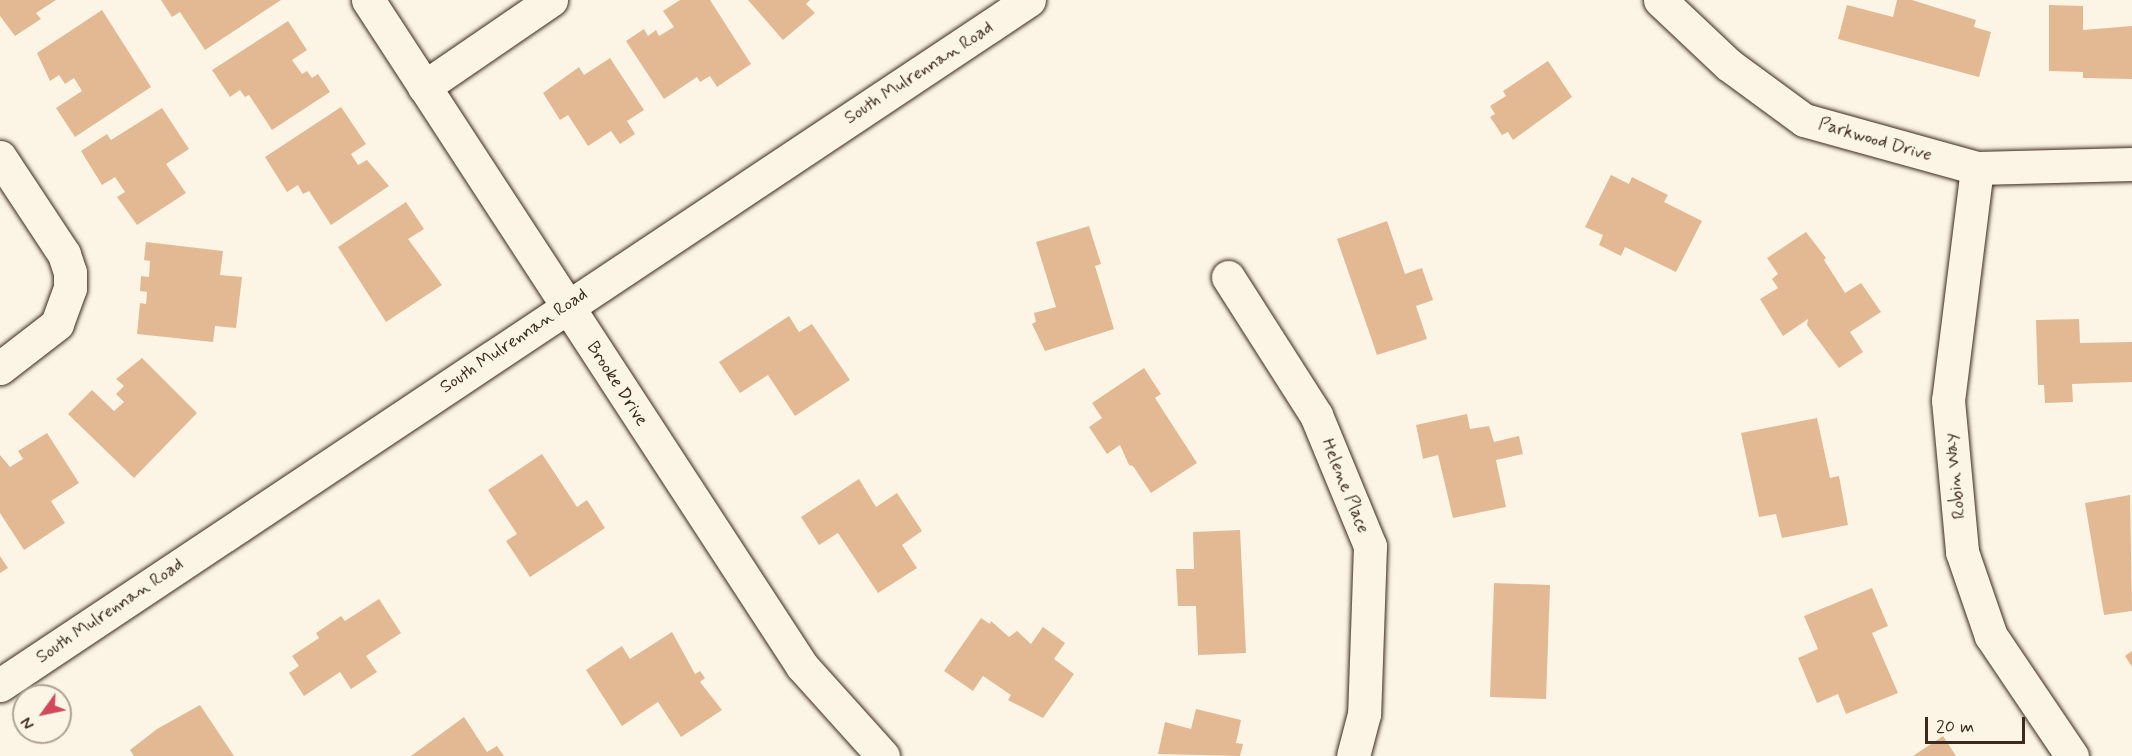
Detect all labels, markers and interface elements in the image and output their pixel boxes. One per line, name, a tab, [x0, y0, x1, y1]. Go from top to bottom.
street label: South Mulrennan Road	[841, 17, 997, 129]
street label: Parkwood Drive	[1816, 114, 1934, 166]
street label: South Mulrennan Road	[436, 284, 592, 398]
street label: Brooke Drive	[582, 338, 652, 430]
street label: Robin Way	[1940, 432, 1970, 520]
street label: Helene Place	[1316, 435, 1374, 537]
street label: South Mulrennan Road	[32, 554, 188, 668]
north arrow	[12, 684, 72, 744]
scale bar	[1928, 705, 2028, 743]
text: N	[16, 713, 40, 733]
text: 20 m	[1936, 715, 1974, 739]

